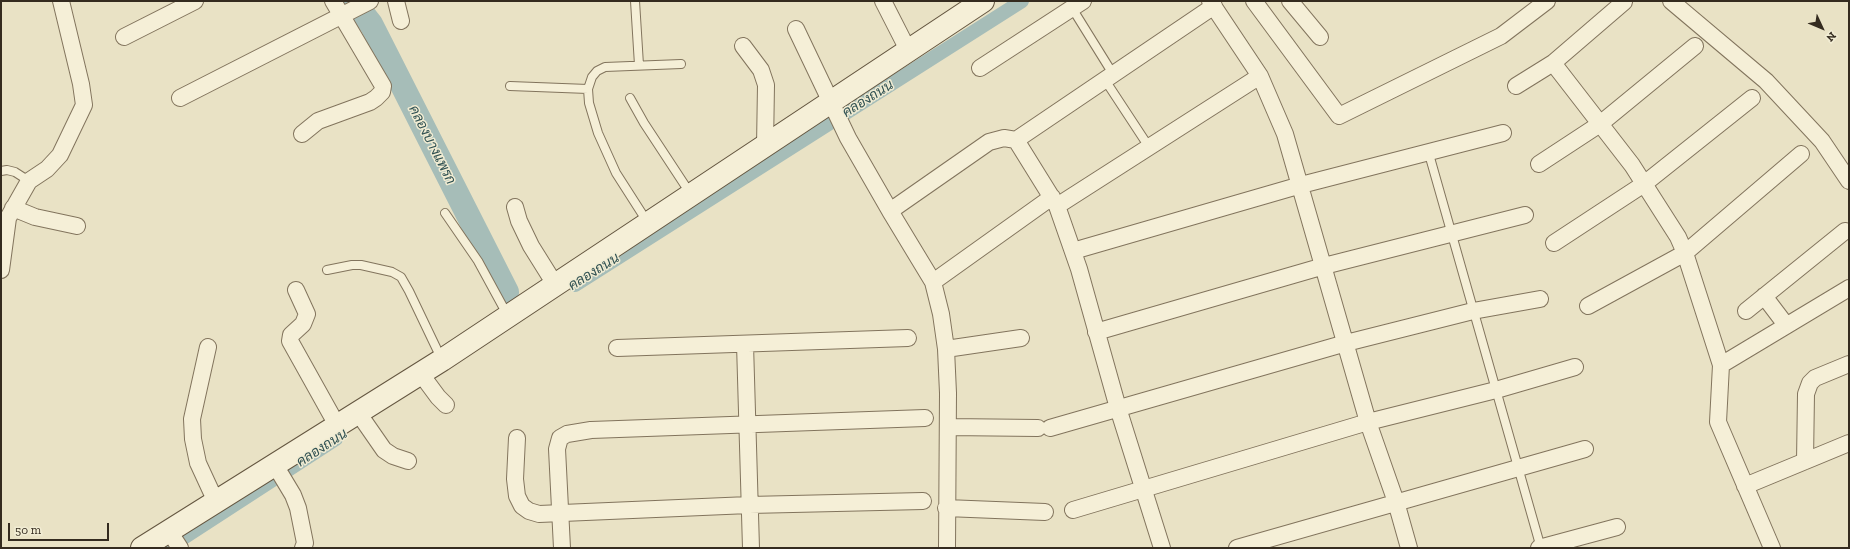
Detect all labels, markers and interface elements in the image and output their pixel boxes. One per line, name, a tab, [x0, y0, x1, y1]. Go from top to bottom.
north arrow	[1802, 8, 1842, 48]
text: N	[1823, 29, 1839, 44]
water label: คลองถนน	[839, 77, 897, 121]
water label: คลองบางแพรก	[405, 103, 459, 187]
water label: คลองถนน	[565, 250, 623, 294]
water label: คลองถนน	[293, 425, 351, 471]
scale bar	[10, 515, 111, 541]
text: 50 m	[15, 523, 41, 537]

